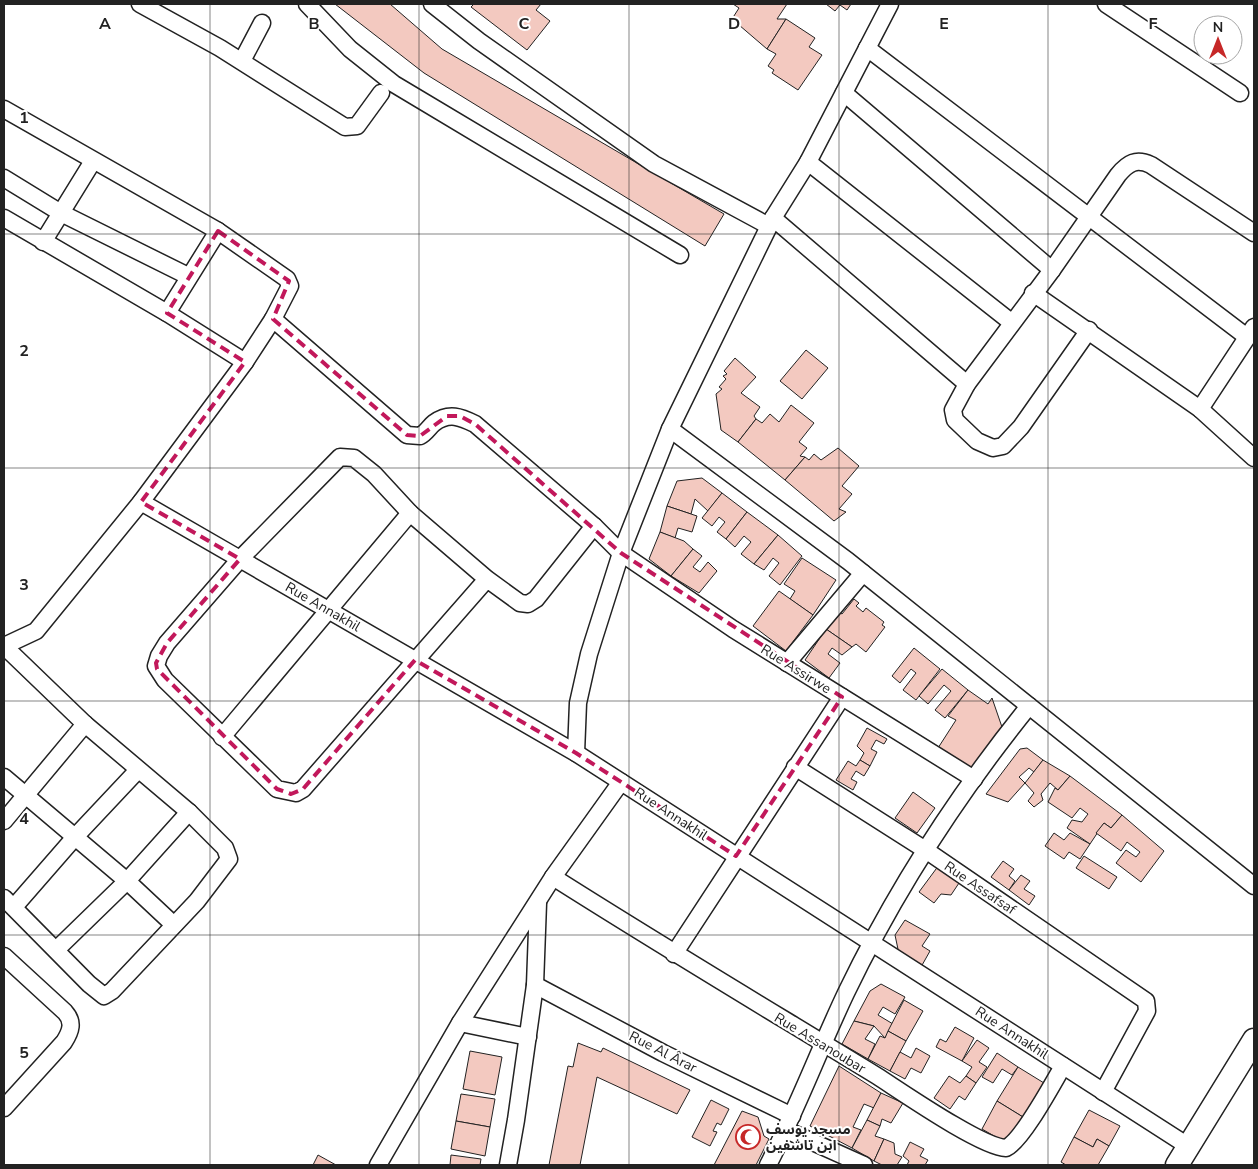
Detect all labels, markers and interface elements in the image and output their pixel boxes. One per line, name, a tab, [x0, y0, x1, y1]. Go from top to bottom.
text: A	[99, 13, 111, 35]
text: B	[308, 13, 320, 35]
text: C	[519, 13, 530, 35]
text: D	[728, 13, 740, 35]
text: E	[939, 13, 949, 35]
text: F	[1149, 13, 1158, 35]
north arrow	[1193, 15, 1243, 65]
text: N	[1213, 18, 1223, 37]
text: 1	[19, 107, 29, 129]
text: 2	[19, 340, 29, 362]
text: 3	[19, 574, 29, 596]
street label: Rue Annakhil	[282, 578, 365, 637]
street label: Rue Assirwe	[757, 640, 835, 698]
street label: Rue Annakhil	[631, 783, 712, 845]
text: 4	[19, 808, 29, 830]
street label: Rue Assafsaf	[940, 857, 1020, 919]
street label: Rue Annakhil	[972, 1002, 1053, 1064]
street label: Rue Assanoubar	[771, 1008, 869, 1078]
street label: Rue Al Ârar	[626, 1027, 700, 1077]
text: 5	[19, 1042, 29, 1064]
place label: مسجد يوسف ابن تاشفين	[766, 1120, 851, 1155]
mosque icon: مسجد يوسف ابن تاشفين	[735, 1124, 761, 1150]

